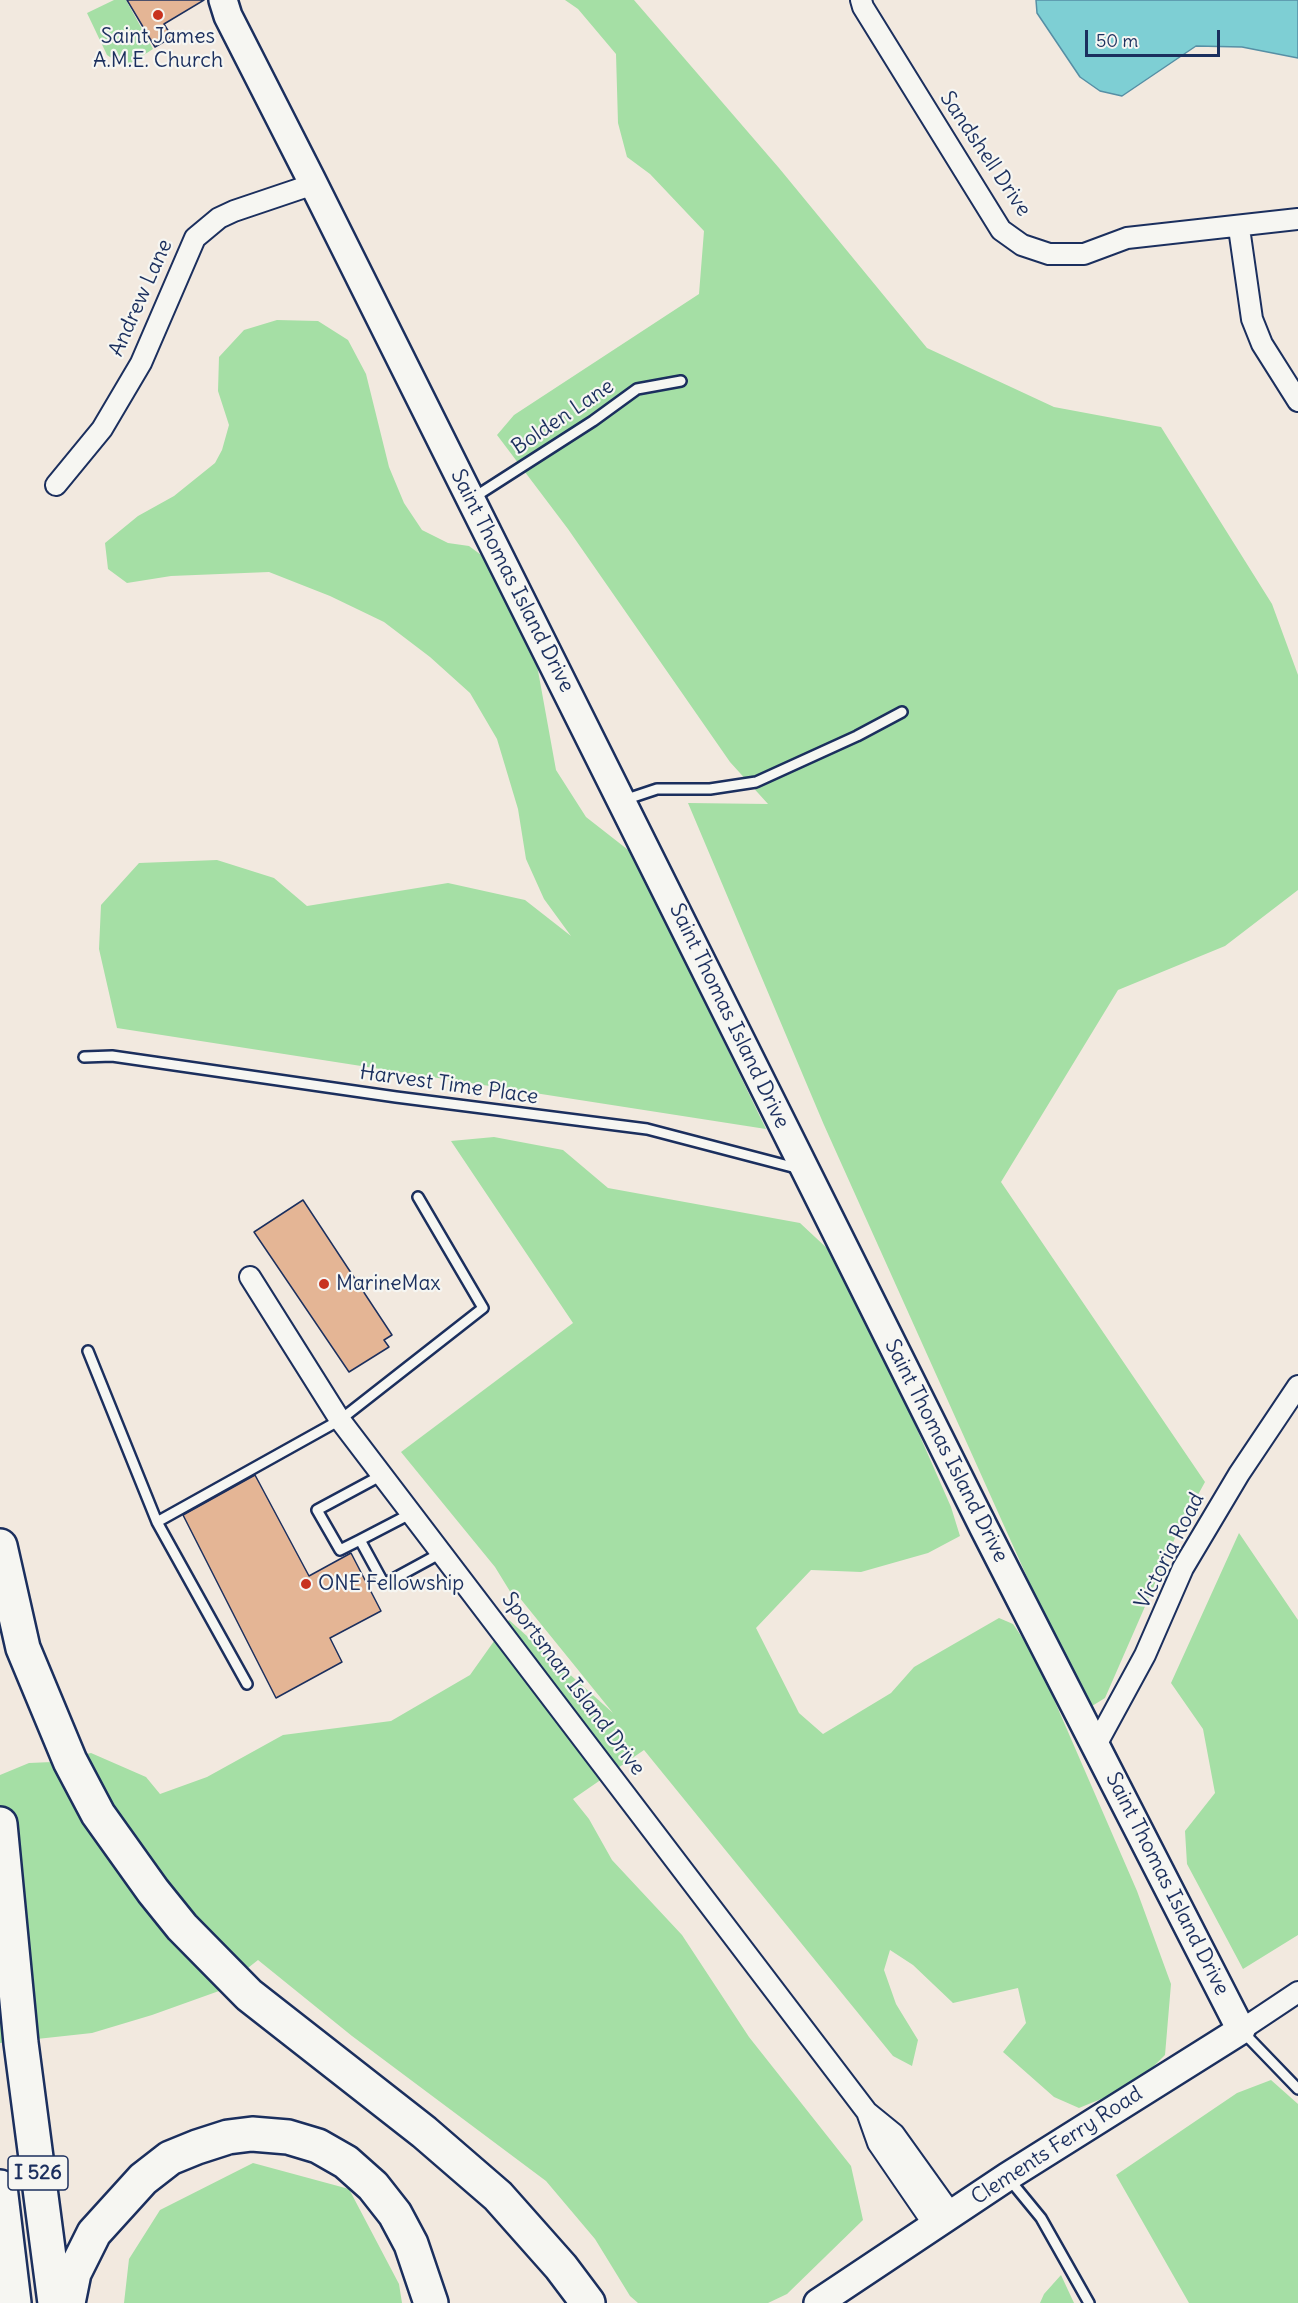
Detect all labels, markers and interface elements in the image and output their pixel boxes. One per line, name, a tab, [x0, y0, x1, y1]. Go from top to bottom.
marker: Saint James A.M.E. Church	[151, 8, 165, 22]
scale bar	[1088, 18, 1223, 56]
place label: Saint James A.M.E. Church	[93, 24, 223, 74]
text: 50 m	[1096, 29, 1138, 52]
street label: Sandshell Drive	[934, 87, 1036, 221]
street label: Andrew Lane	[104, 236, 178, 360]
street label: Bolden Lane	[507, 374, 619, 460]
street label: Saint Thomas Island Drive	[445, 465, 579, 697]
street label: Saint Thomas Island Drive	[664, 900, 794, 1132]
street label: Harvest Time Place	[358, 1060, 540, 1110]
place label: MarineMax	[336, 1271, 441, 1297]
marker: MarineMax	[317, 1277, 331, 1291]
street label: Saint Thomas Island Drive	[879, 1335, 1013, 1567]
street label: Victoria Road	[1130, 1489, 1210, 1613]
place label: ONE Fellowship	[318, 1571, 464, 1597]
marker: ONE Fellowship	[299, 1577, 313, 1591]
street label: Sportsman Island Drive	[496, 1587, 650, 1781]
street label: Saint Thomas Island Drive	[1100, 1768, 1234, 2000]
street label: Clements Ferry Road	[967, 2081, 1147, 2211]
road number: I 526	[8, 2156, 68, 2190]

